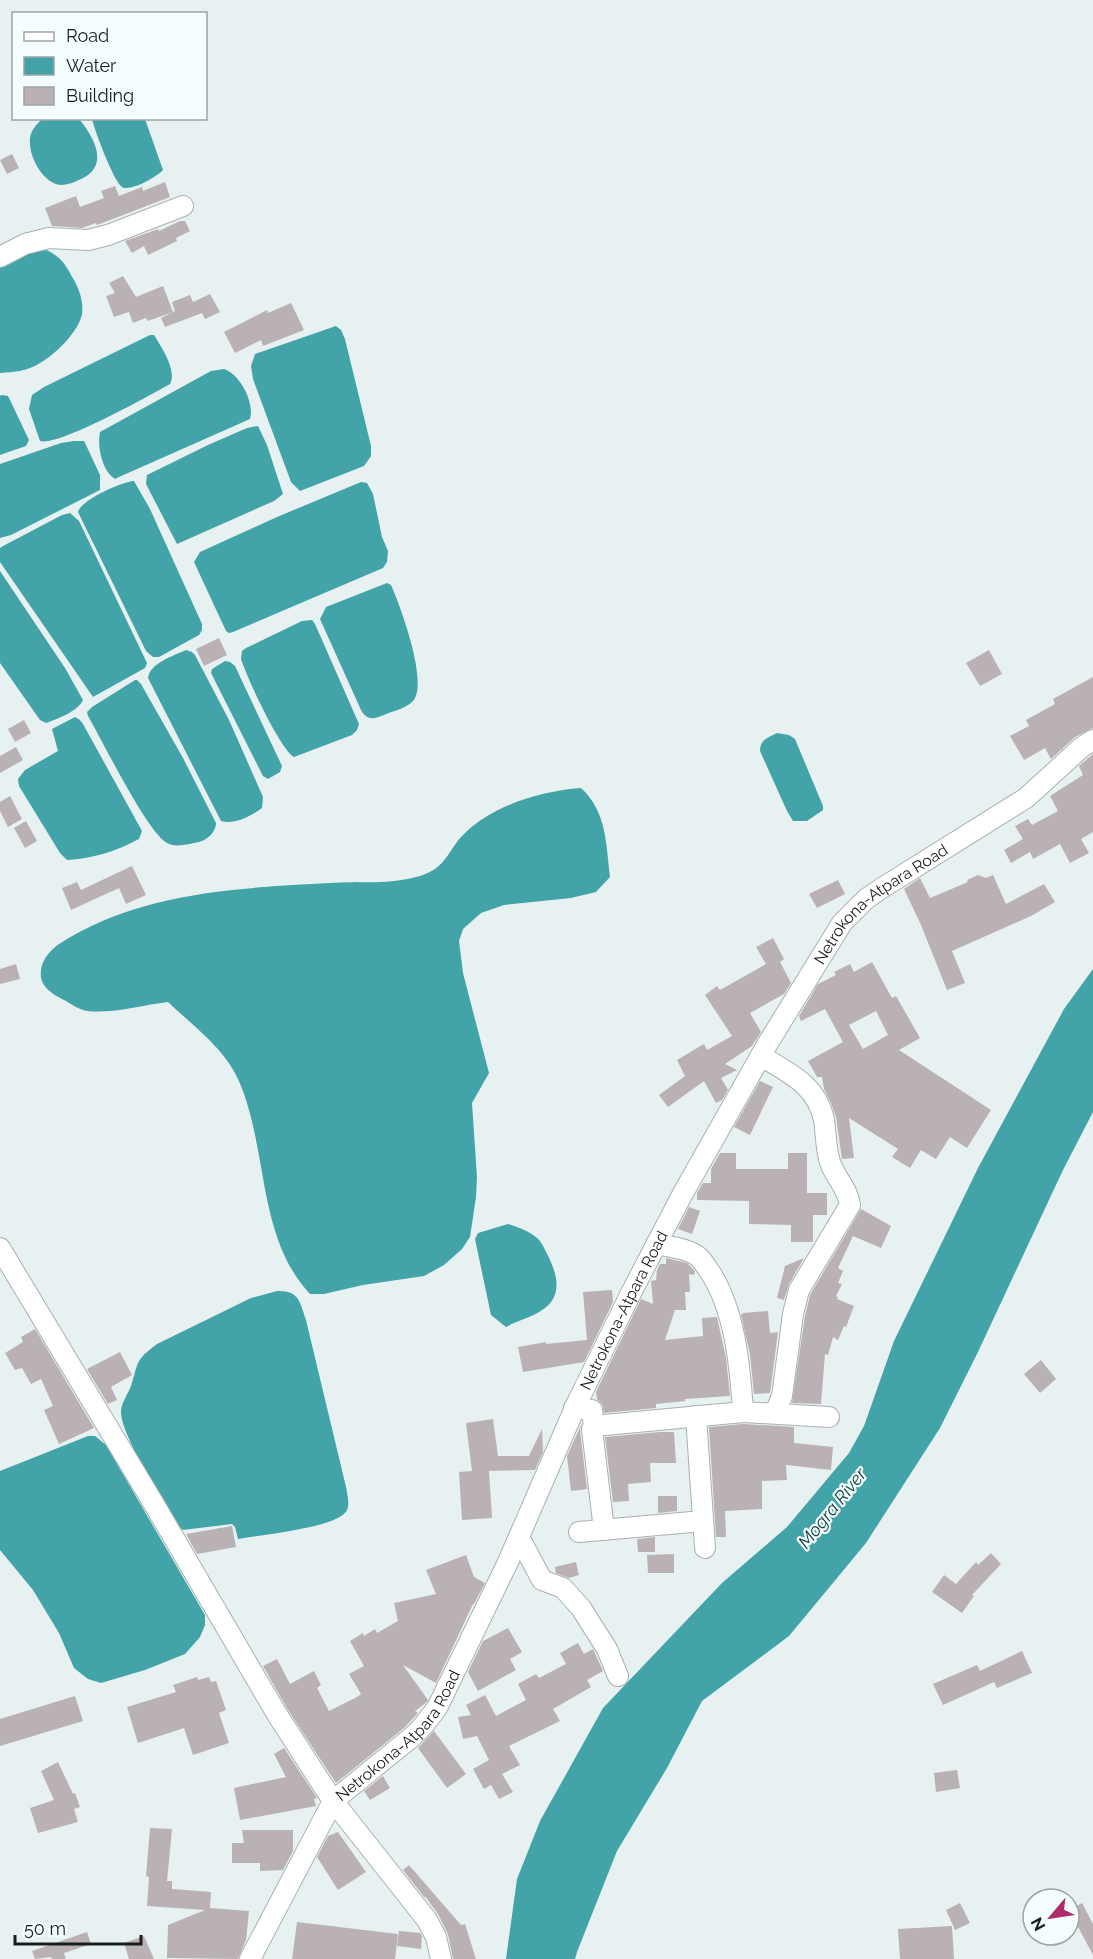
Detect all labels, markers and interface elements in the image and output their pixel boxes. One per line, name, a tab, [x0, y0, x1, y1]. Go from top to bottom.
legend	[12, 12, 207, 120]
text: Road	[66, 25, 109, 46]
text: Water	[66, 55, 117, 76]
text: Building	[66, 85, 134, 106]
street label: Netrokona-Atpara Road	[809, 840, 951, 968]
street label: Netrokona-Atpara Road	[576, 1227, 671, 1393]
water label: Mogra River	[793, 1463, 871, 1552]
street label: Netrokona-Atpara Road	[332, 1667, 464, 1805]
north arrow	[1021, 1887, 1081, 1947]
scale bar	[15, 1908, 141, 1946]
text: N	[1027, 1914, 1050, 1934]
text: 50 m	[24, 1918, 66, 1939]

